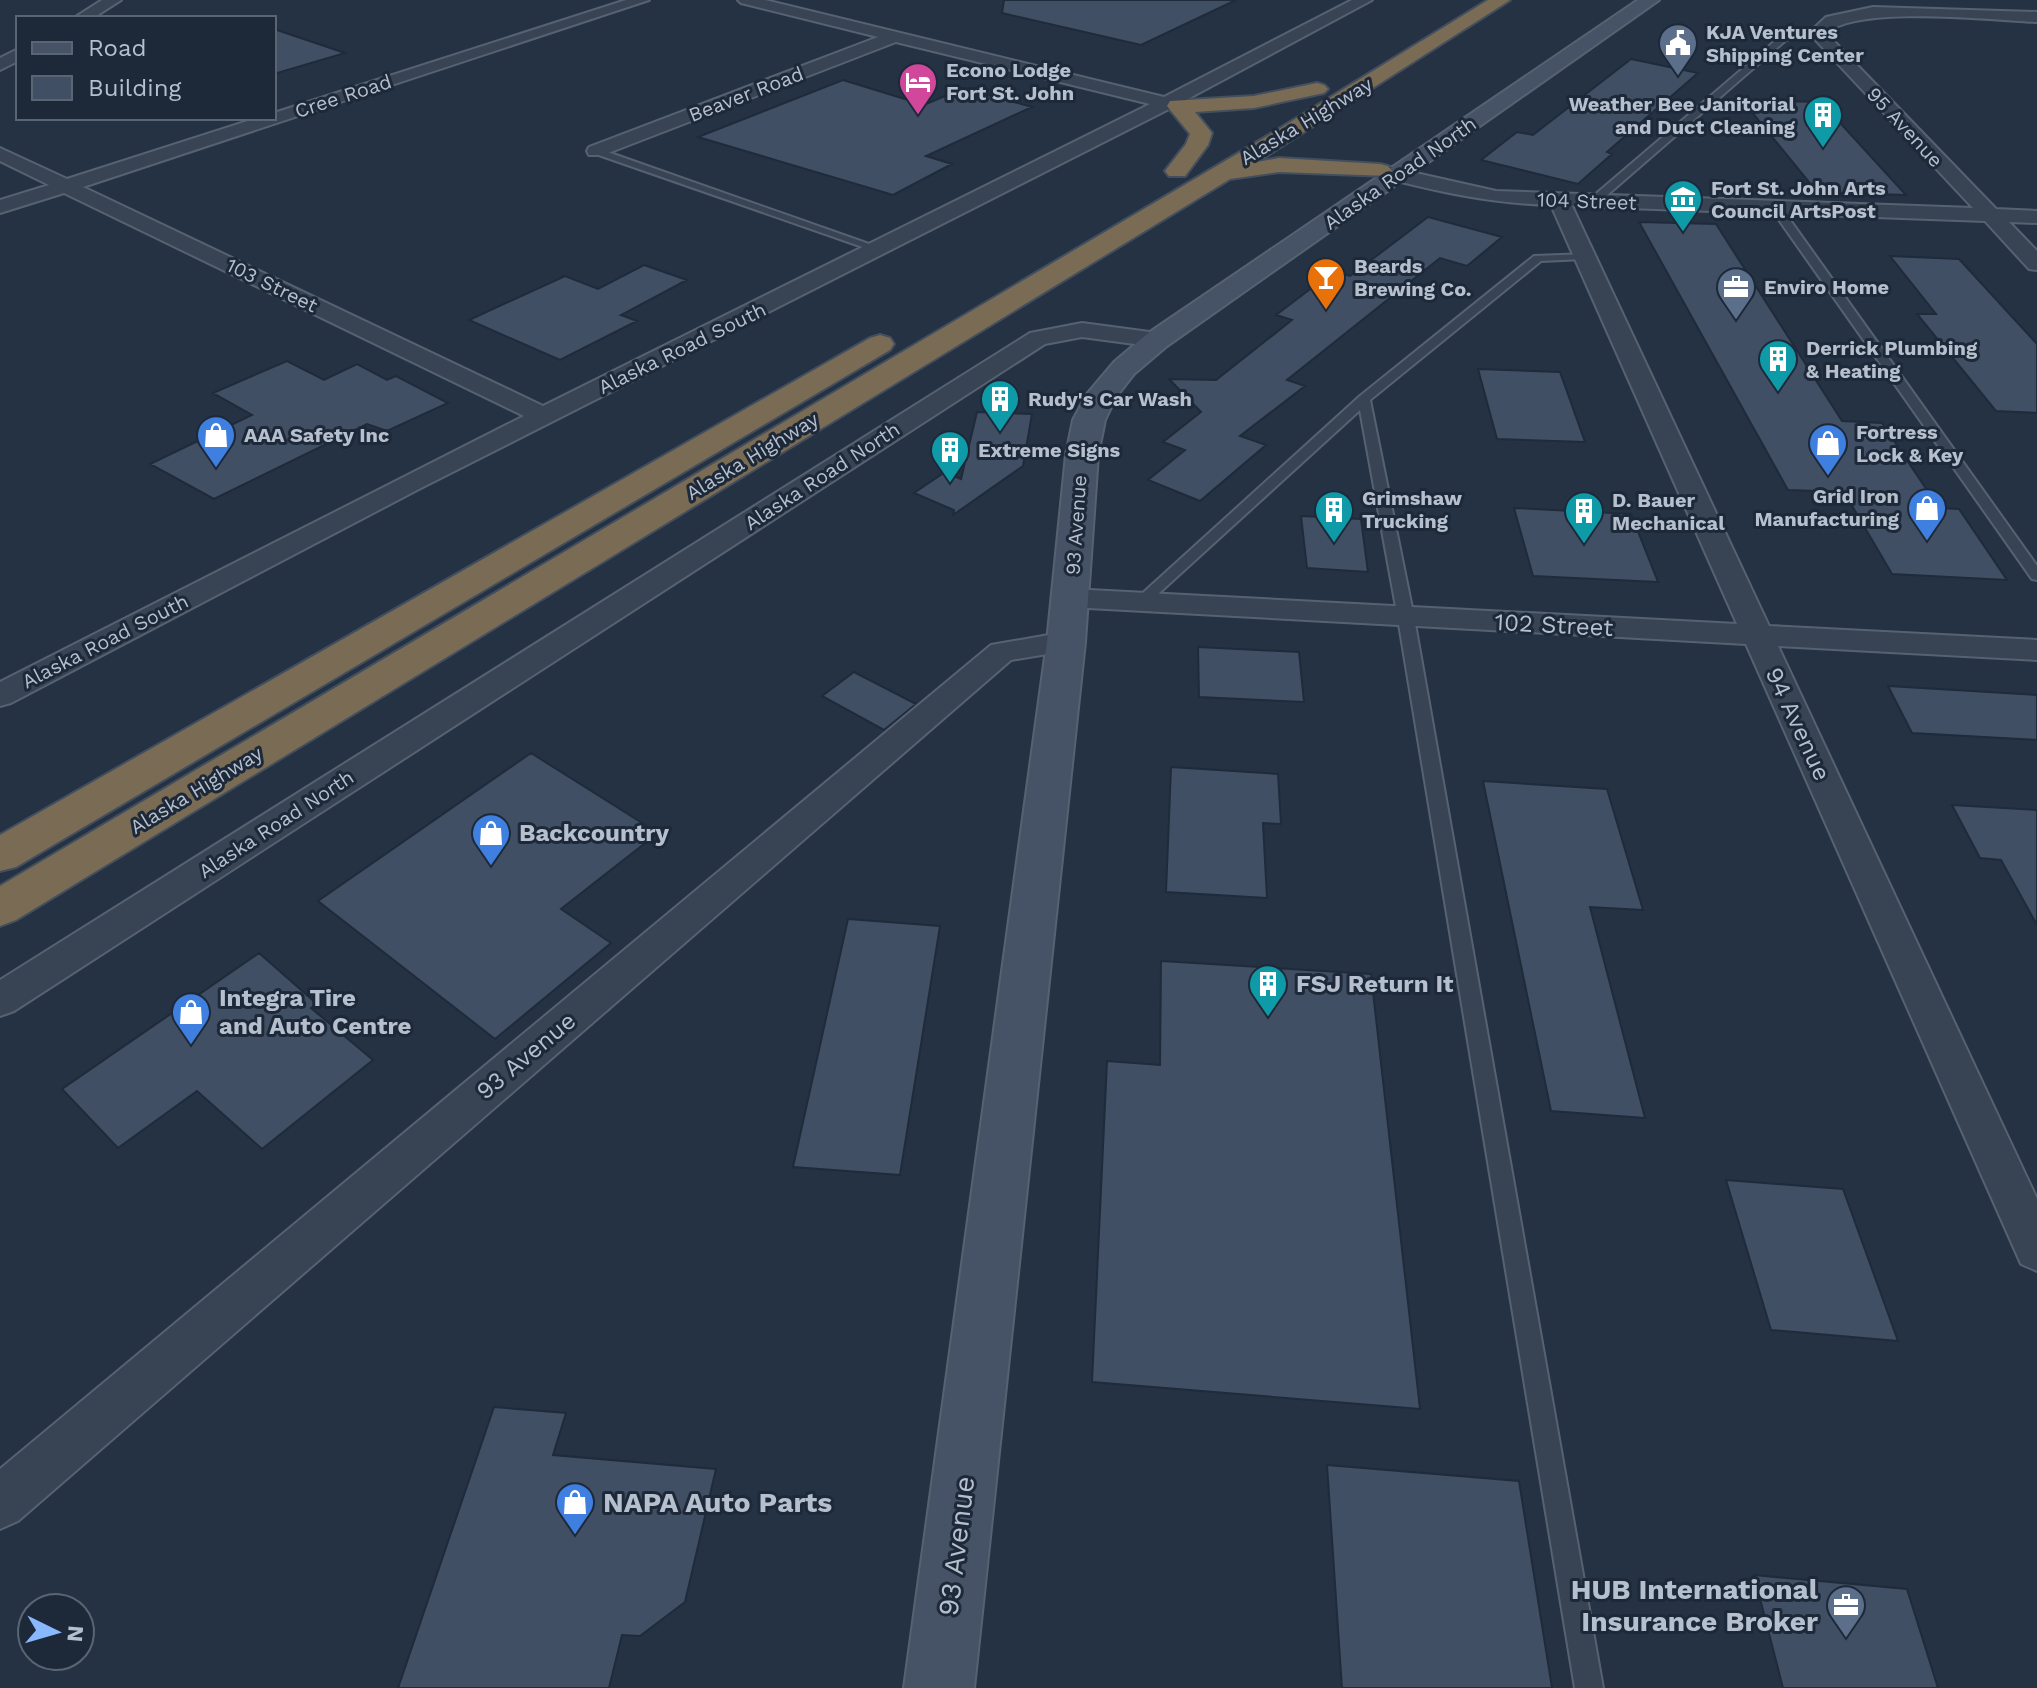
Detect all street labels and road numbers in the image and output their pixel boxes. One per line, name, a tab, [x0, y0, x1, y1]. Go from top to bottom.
street label: Beaver Road	[685, 61, 807, 127]
street label: Cree Road	[292, 69, 394, 123]
street label: Alaska Highway	[1235, 72, 1377, 170]
street label: 95 Avenue	[1862, 82, 1948, 172]
street label: Alaska Road North	[1319, 111, 1481, 235]
street label: 104 Street	[1537, 187, 1638, 215]
street label: 103 Street	[222, 253, 322, 318]
street label: Alaska Road South	[594, 297, 770, 399]
street label: Alaska Highway	[681, 407, 823, 505]
street label: Alaska Road North	[740, 417, 904, 535]
street label: 93 Avenue	[1061, 474, 1091, 576]
street label: Alaska Road South	[18, 589, 192, 693]
street label: 102 Street	[1494, 608, 1614, 642]
street label: 94 Avenue	[1760, 663, 1836, 785]
street label: Alaska Highway	[125, 741, 267, 839]
street label: Alaska Road North	[194, 765, 358, 883]
street label: 93 Avenue	[471, 1007, 581, 1105]
street label: 93 Avenue	[932, 1474, 981, 1618]

